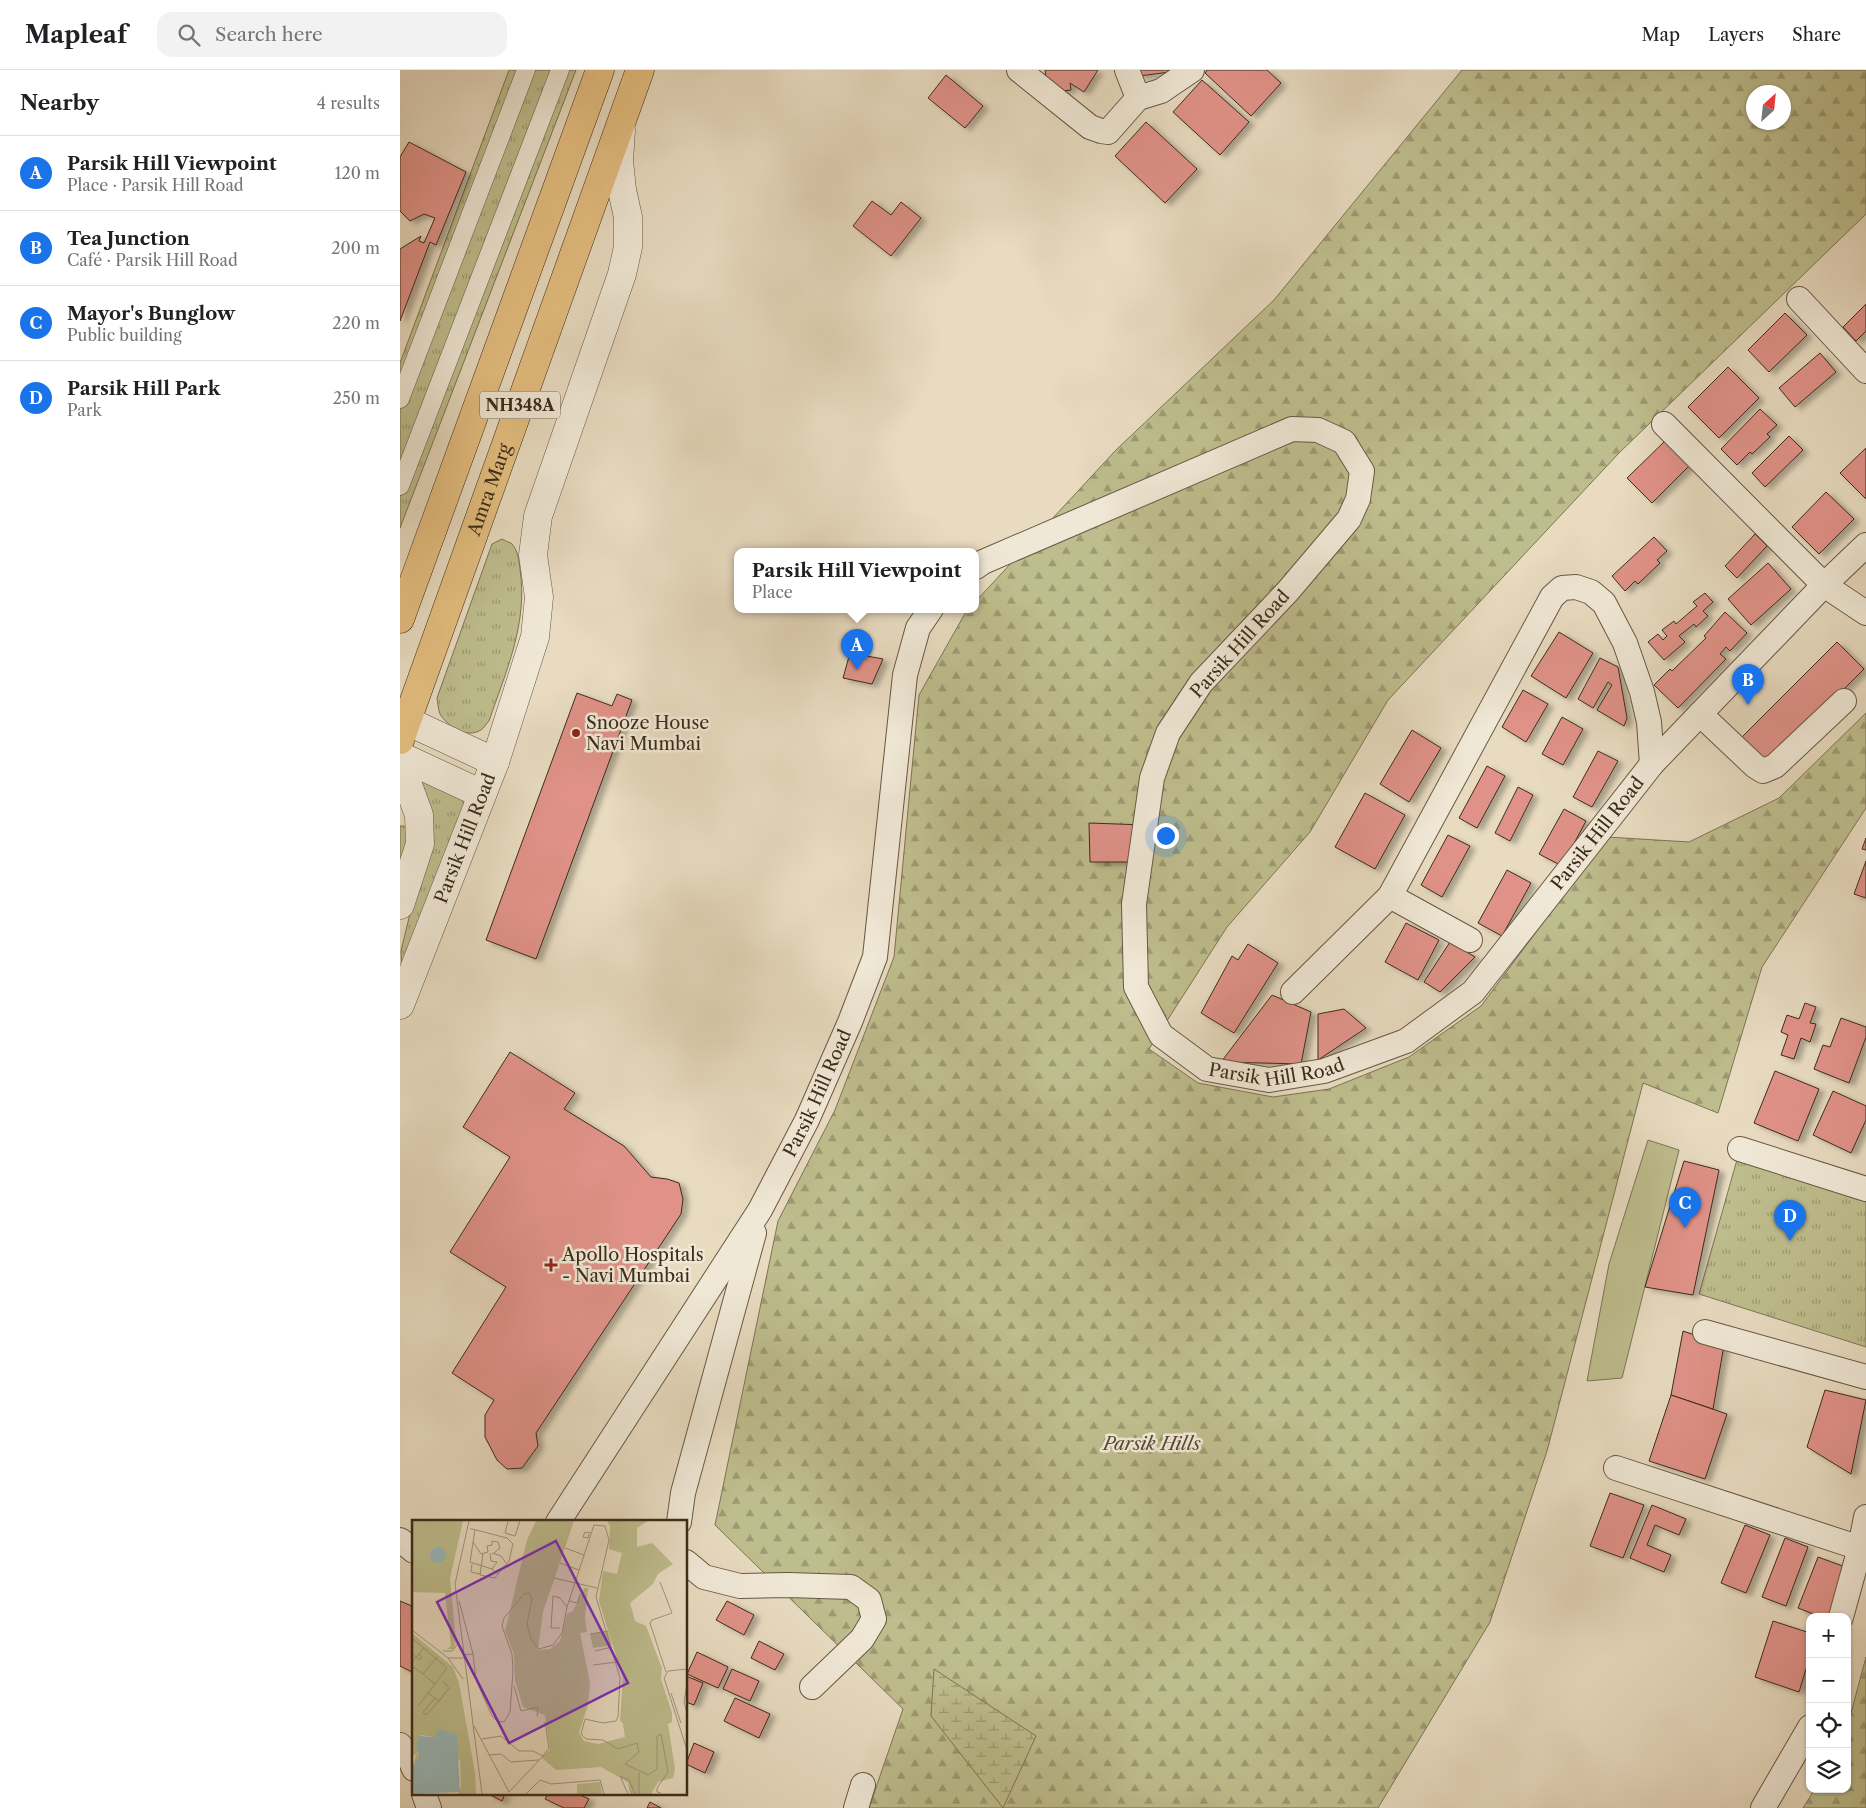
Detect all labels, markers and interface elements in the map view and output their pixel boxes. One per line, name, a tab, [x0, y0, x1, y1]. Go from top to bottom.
search box	[157, 12, 507, 57]
text: Mapleaf	[25, 20, 127, 49]
icon: search	[175, 21, 203, 49]
text: Search here	[215, 23, 323, 46]
text: Map	[1642, 24, 1680, 46]
text: Layers	[1708, 24, 1764, 46]
text: Share	[1792, 24, 1841, 46]
north arrow	[1746, 85, 1791, 130]
text: Nearby	[20, 90, 99, 115]
text: 4 results	[317, 93, 380, 113]
text: Parsik Hill Viewpoint	[67, 152, 277, 175]
text: A	[30, 163, 42, 183]
text: 120 m	[335, 163, 380, 183]
text: Place · Parsik Hill Road	[67, 175, 244, 195]
text: Tea Junction	[67, 227, 190, 250]
text: B	[30, 238, 42, 258]
text: 200 m	[331, 238, 380, 258]
text: Café · Parsik Hill Road	[67, 250, 238, 270]
text: Mayor's Bunglow	[67, 302, 235, 325]
text: C	[30, 313, 42, 333]
text: 220 m	[332, 313, 380, 333]
text: Public building	[67, 325, 182, 345]
text: Parsik Hill Park	[67, 377, 220, 400]
text: D	[29, 388, 43, 408]
text: 250 m	[333, 388, 380, 408]
road number: NH348A	[480, 392, 560, 418]
text: Park	[67, 400, 102, 420]
street label: Amra Marg	[463, 440, 516, 540]
popup	[734, 548, 979, 613]
text: Parsik Hill Viewpoint	[752, 559, 961, 582]
text: Place	[752, 582, 793, 602]
street label: Parsik Hill Road	[1186, 585, 1294, 703]
pin: A	[841, 629, 873, 670]
pin: B	[1732, 664, 1764, 705]
place label: Snooze House Navi Mumbai	[586, 712, 709, 755]
marker: Snooze House Navi Mumbai	[570, 727, 582, 739]
street label: Parsik Hill Road	[430, 770, 501, 907]
street label: Parsik Hill Road	[1546, 772, 1649, 894]
your location	[1153, 823, 1179, 849]
street label: Parsik Hill Road	[779, 1026, 856, 1161]
street label: Parsik Hill Road	[1207, 1053, 1347, 1092]
pin: C	[1669, 1187, 1701, 1228]
pin: D	[1774, 1200, 1806, 1241]
place label: Apollo Hospitals - Navi Mumbai	[561, 1244, 703, 1287]
marker: Apollo Hospitals - Navi Mumbai	[544, 1258, 558, 1272]
park label: Parsik Hills	[1101, 1433, 1201, 1455]
inset map	[412, 1520, 688, 1796]
map controls	[1806, 1613, 1851, 1793]
button: +	[1806, 1613, 1851, 1658]
button: −	[1806, 1658, 1851, 1703]
button: locate	[1806, 1703, 1851, 1748]
button: layers	[1806, 1748, 1851, 1793]

